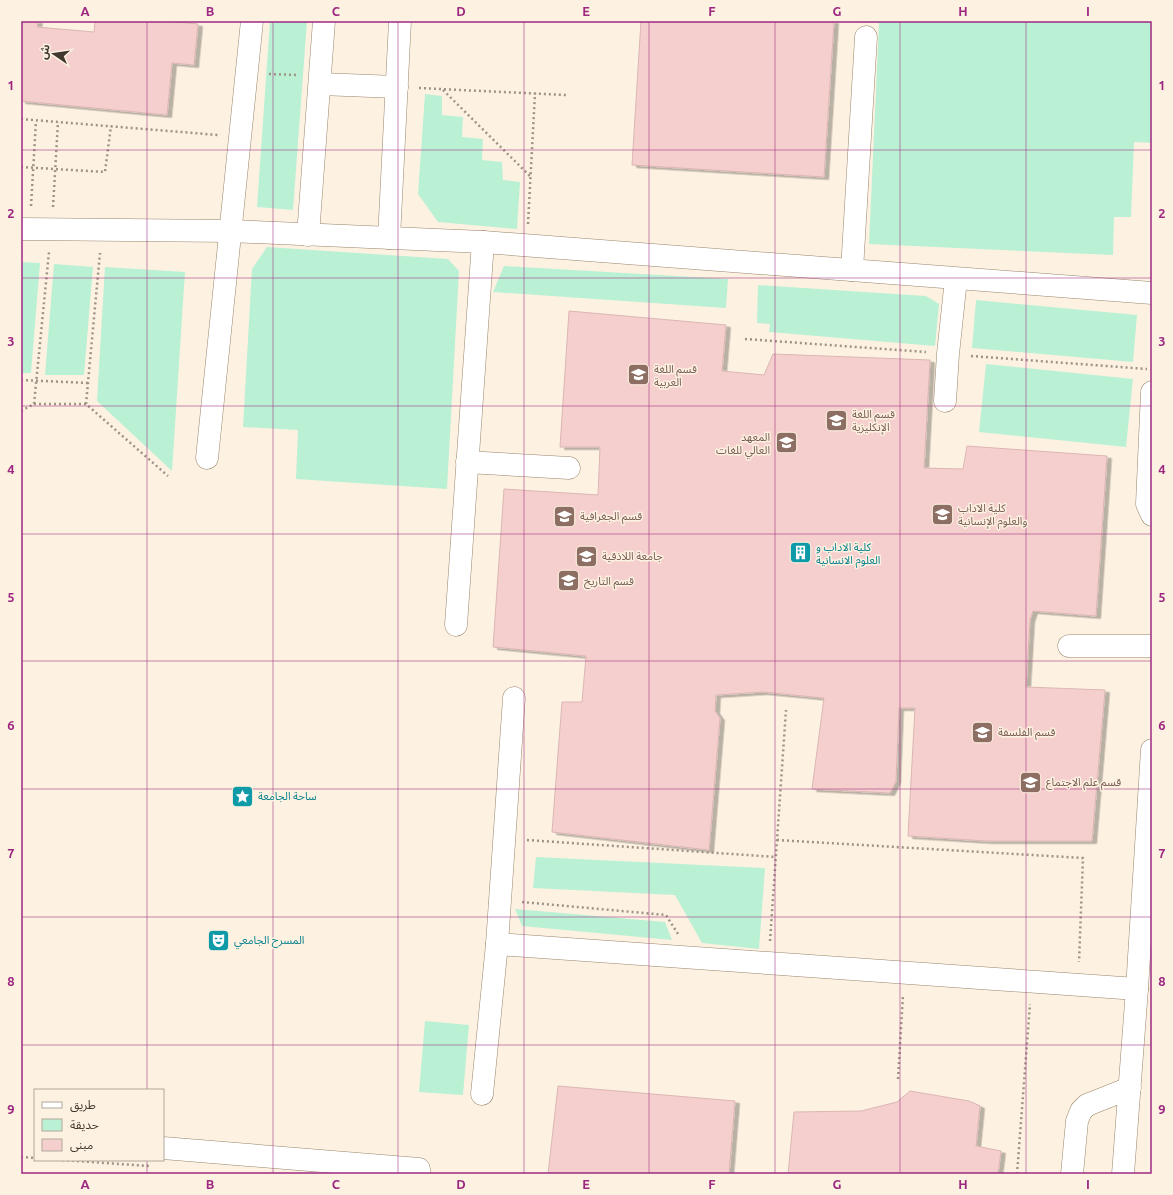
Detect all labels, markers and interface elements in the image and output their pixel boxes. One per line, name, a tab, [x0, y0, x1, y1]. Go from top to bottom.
text: A	[80, 4, 90, 18]
text: B	[206, 4, 215, 18]
text: C	[332, 4, 341, 18]
text: D	[456, 4, 466, 18]
text: E	[582, 4, 590, 18]
text: F	[708, 4, 716, 18]
text: G	[833, 4, 842, 18]
text: H	[958, 4, 968, 18]
text: I	[1086, 4, 1090, 18]
north arrow	[34, 34, 74, 74]
text: ش	[37, 43, 53, 61]
text: 1	[7, 78, 15, 92]
text: 1	[1158, 78, 1166, 92]
text: 2	[7, 206, 15, 220]
text: 2	[1158, 206, 1166, 220]
text: 3	[7, 334, 15, 348]
text: 3	[1158, 334, 1166, 348]
school or university icon: قسم اللغة العربية	[626, 362, 652, 388]
place label: قسم اللغة العربية	[654, 363, 697, 389]
school or university icon: قسم اللغة الإنكليزية	[823, 407, 849, 433]
place label: قسم اللغة الإنكليزية	[852, 408, 895, 435]
school or university icon: المعهد العالي للغات	[773, 430, 799, 456]
place label: المعهد العالي للغات	[716, 431, 770, 460]
text: 4	[7, 462, 15, 476]
text: 4	[1158, 462, 1166, 476]
school or university icon: كلية الآداب والعلوم الإنسانية	[930, 501, 956, 527]
place label: كلية الآداب والعلوم الإنسانية	[958, 502, 1027, 529]
school or university icon: قسم الجغرافية	[551, 503, 577, 529]
place label: قسم الجغرافية	[580, 510, 642, 525]
building icon: كلية الاداب و العلوم الانسانية	[787, 540, 813, 566]
place label: كلية الاداب و العلوم الانسانية	[816, 541, 880, 568]
school or university icon: جامعة اللاذقية	[573, 543, 599, 569]
place label: جامعة اللاذقية	[602, 550, 663, 563]
school or university icon: قسم التاريخ	[555, 568, 581, 594]
place label: قسم التاريخ	[584, 575, 634, 590]
text: 5	[7, 590, 15, 604]
text: 5	[1158, 590, 1166, 604]
text: 6	[7, 718, 15, 732]
text: 6	[1158, 718, 1166, 732]
school or university icon: قسم الفلسفة	[970, 719, 996, 745]
place label: قسم الفلسفة	[998, 726, 1055, 741]
school or university icon: قسم علم الاجتماع	[1018, 769, 1044, 795]
place label: قسم علم الاجتماع	[1046, 776, 1121, 791]
place icon: ساحة الجامعة	[230, 783, 256, 809]
place label: ساحة الجامعة	[258, 790, 317, 803]
text: 7	[7, 846, 15, 860]
text: 7	[1158, 846, 1166, 860]
theatre icon: المسرح الجامعي	[205, 927, 231, 953]
place label: المسرح الجامعي	[234, 934, 304, 950]
text: 8	[7, 974, 15, 988]
text: 8	[1158, 974, 1166, 988]
legend	[34, 1089, 164, 1161]
text: طريق	[70, 1098, 96, 1113]
text: 9	[7, 1102, 15, 1116]
text: 9	[1158, 1102, 1166, 1116]
text: حديقة	[70, 1118, 99, 1132]
text: مبنى	[70, 1138, 93, 1152]
text: A	[80, 1177, 90, 1191]
text: B	[206, 1177, 215, 1191]
text: C	[332, 1177, 341, 1191]
text: D	[456, 1177, 466, 1191]
text: E	[582, 1177, 590, 1191]
text: F	[708, 1177, 716, 1191]
text: G	[833, 1177, 842, 1191]
text: H	[958, 1177, 968, 1191]
text: I	[1086, 1177, 1090, 1191]

